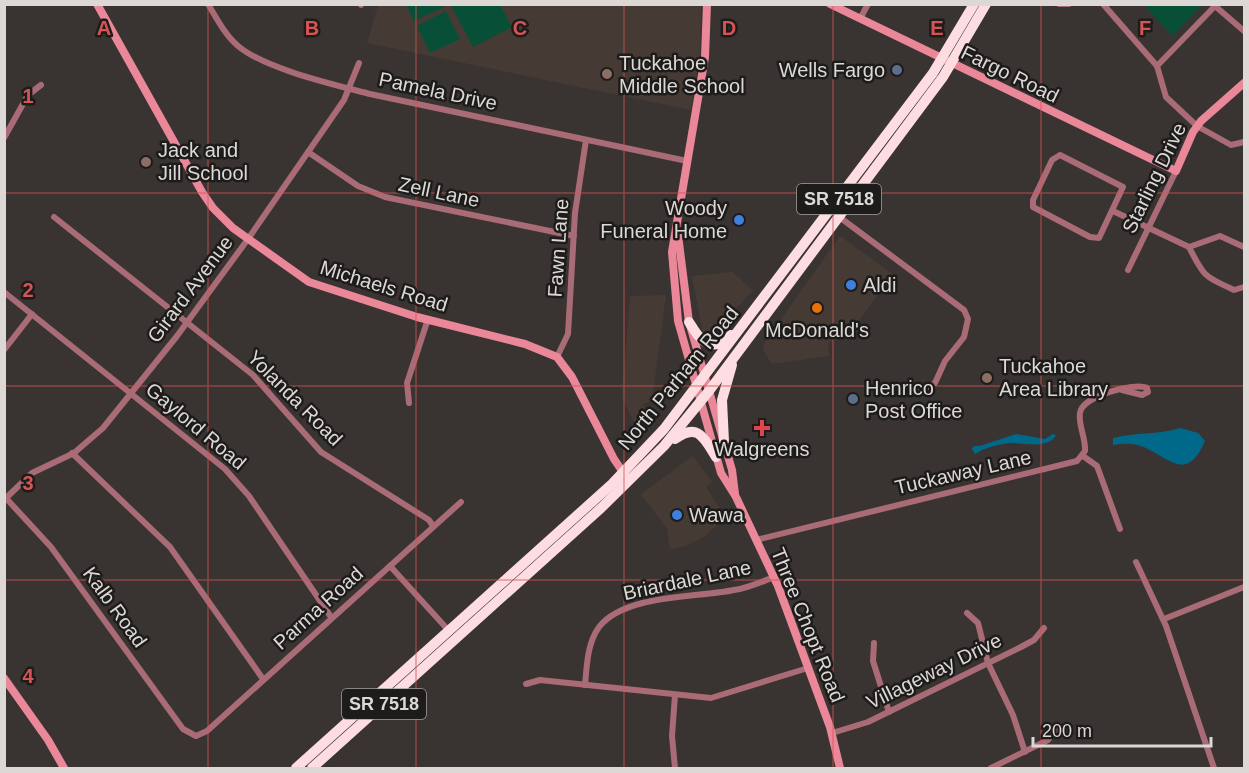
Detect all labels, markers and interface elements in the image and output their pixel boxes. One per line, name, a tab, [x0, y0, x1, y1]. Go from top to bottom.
text: A	[97, 17, 111, 39]
text: B	[305, 17, 319, 39]
text: C	[513, 17, 527, 39]
text: D	[722, 17, 736, 39]
text: E	[930, 17, 944, 39]
text: F	[1139, 17, 1151, 39]
street label: Fargo Road	[958, 41, 1062, 107]
place label: Tuckahoe Middle School	[619, 52, 745, 97]
place label: Wells Fargo	[779, 59, 885, 81]
marker: Wells Fargo	[890, 63, 904, 77]
marker: Tuckahoe Middle School	[600, 67, 614, 81]
street label: Pamela Drive	[377, 68, 499, 114]
text: 1	[22, 85, 34, 107]
street label: Starling Drive	[1118, 119, 1190, 237]
place label: Jack and Jill School	[158, 139, 248, 184]
marker: Jack and Jill School	[139, 155, 153, 169]
street label: Zell Lane	[396, 173, 482, 211]
road number: SR 7518	[797, 184, 881, 214]
place label: Woody Funeral Home	[600, 197, 727, 242]
street label: Fawn Lane	[544, 198, 572, 298]
marker: Woody Funeral Home	[732, 213, 746, 227]
street label: Girard Avenue	[143, 231, 237, 347]
street label: Michaels Road	[318, 256, 450, 316]
place label: Aldi	[863, 274, 896, 296]
marker: Aldi	[844, 278, 858, 292]
text: 2	[22, 279, 34, 301]
marker: McDonald's	[810, 301, 824, 315]
street label: North Parham Road	[613, 302, 743, 454]
place label: McDonald's	[765, 319, 869, 341]
street label: Yolanda Road	[243, 346, 347, 450]
place label: Tuckahoe Area Library	[999, 355, 1108, 400]
marker: Tuckahoe Area Library	[980, 371, 994, 385]
place label: Henrico Post Office	[865, 377, 962, 422]
street label: Gaylord Road	[142, 378, 250, 474]
marker: Henrico Post Office	[846, 392, 860, 406]
marker: Walgreens	[755, 421, 769, 435]
place label: Walgreens	[715, 438, 809, 460]
street label: Tuckaway Lane	[893, 446, 1033, 498]
text: 3	[22, 472, 34, 494]
place label: Wawa	[689, 504, 745, 526]
marker: Wawa	[670, 508, 684, 522]
street label: Three Chopt Road	[767, 545, 849, 705]
street label: Briardale Lane	[621, 556, 753, 604]
street label: Parma Road	[269, 562, 367, 654]
street label: Kalb Road	[79, 563, 151, 651]
street label: Villageway Drive	[863, 629, 1005, 713]
text: 4	[22, 665, 34, 687]
road number: SR 7518	[342, 689, 426, 719]
scale bar	[1033, 710, 1212, 748]
text: 200 m	[1042, 721, 1092, 741]

